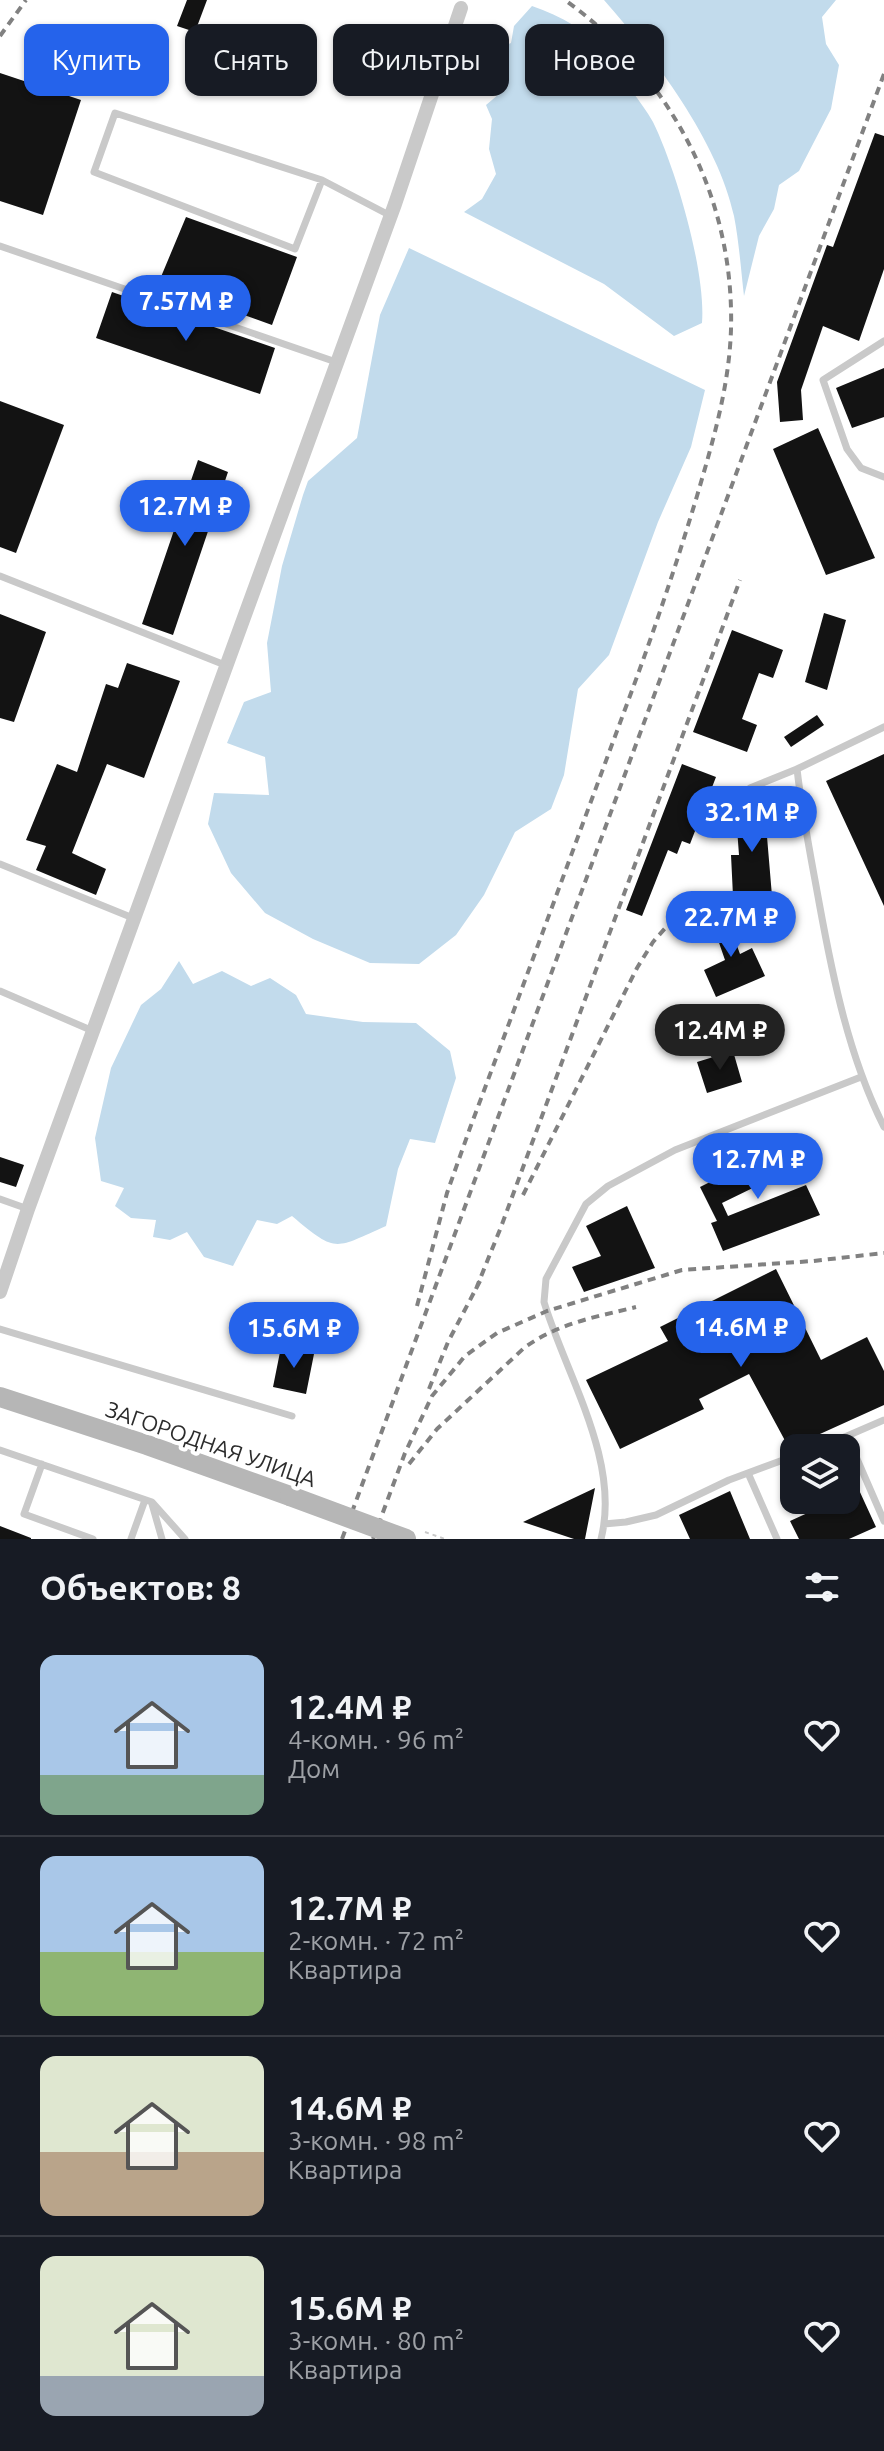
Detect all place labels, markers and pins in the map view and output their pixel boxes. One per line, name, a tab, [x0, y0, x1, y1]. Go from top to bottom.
pin: 7.57M ₽	[112, 275, 260, 343]
pin: 12.7M ₽	[111, 480, 259, 548]
pin: 32.1M ₽	[678, 786, 826, 854]
pin: 22.7M ₽	[657, 891, 805, 959]
pin: 12.4M ₽	[646, 1004, 794, 1072]
pin: 12.7M ₽	[684, 1133, 832, 1201]
pin: 14.6M ₽	[667, 1301, 815, 1369]
pin: 15.6M ₽	[220, 1302, 368, 1370]

